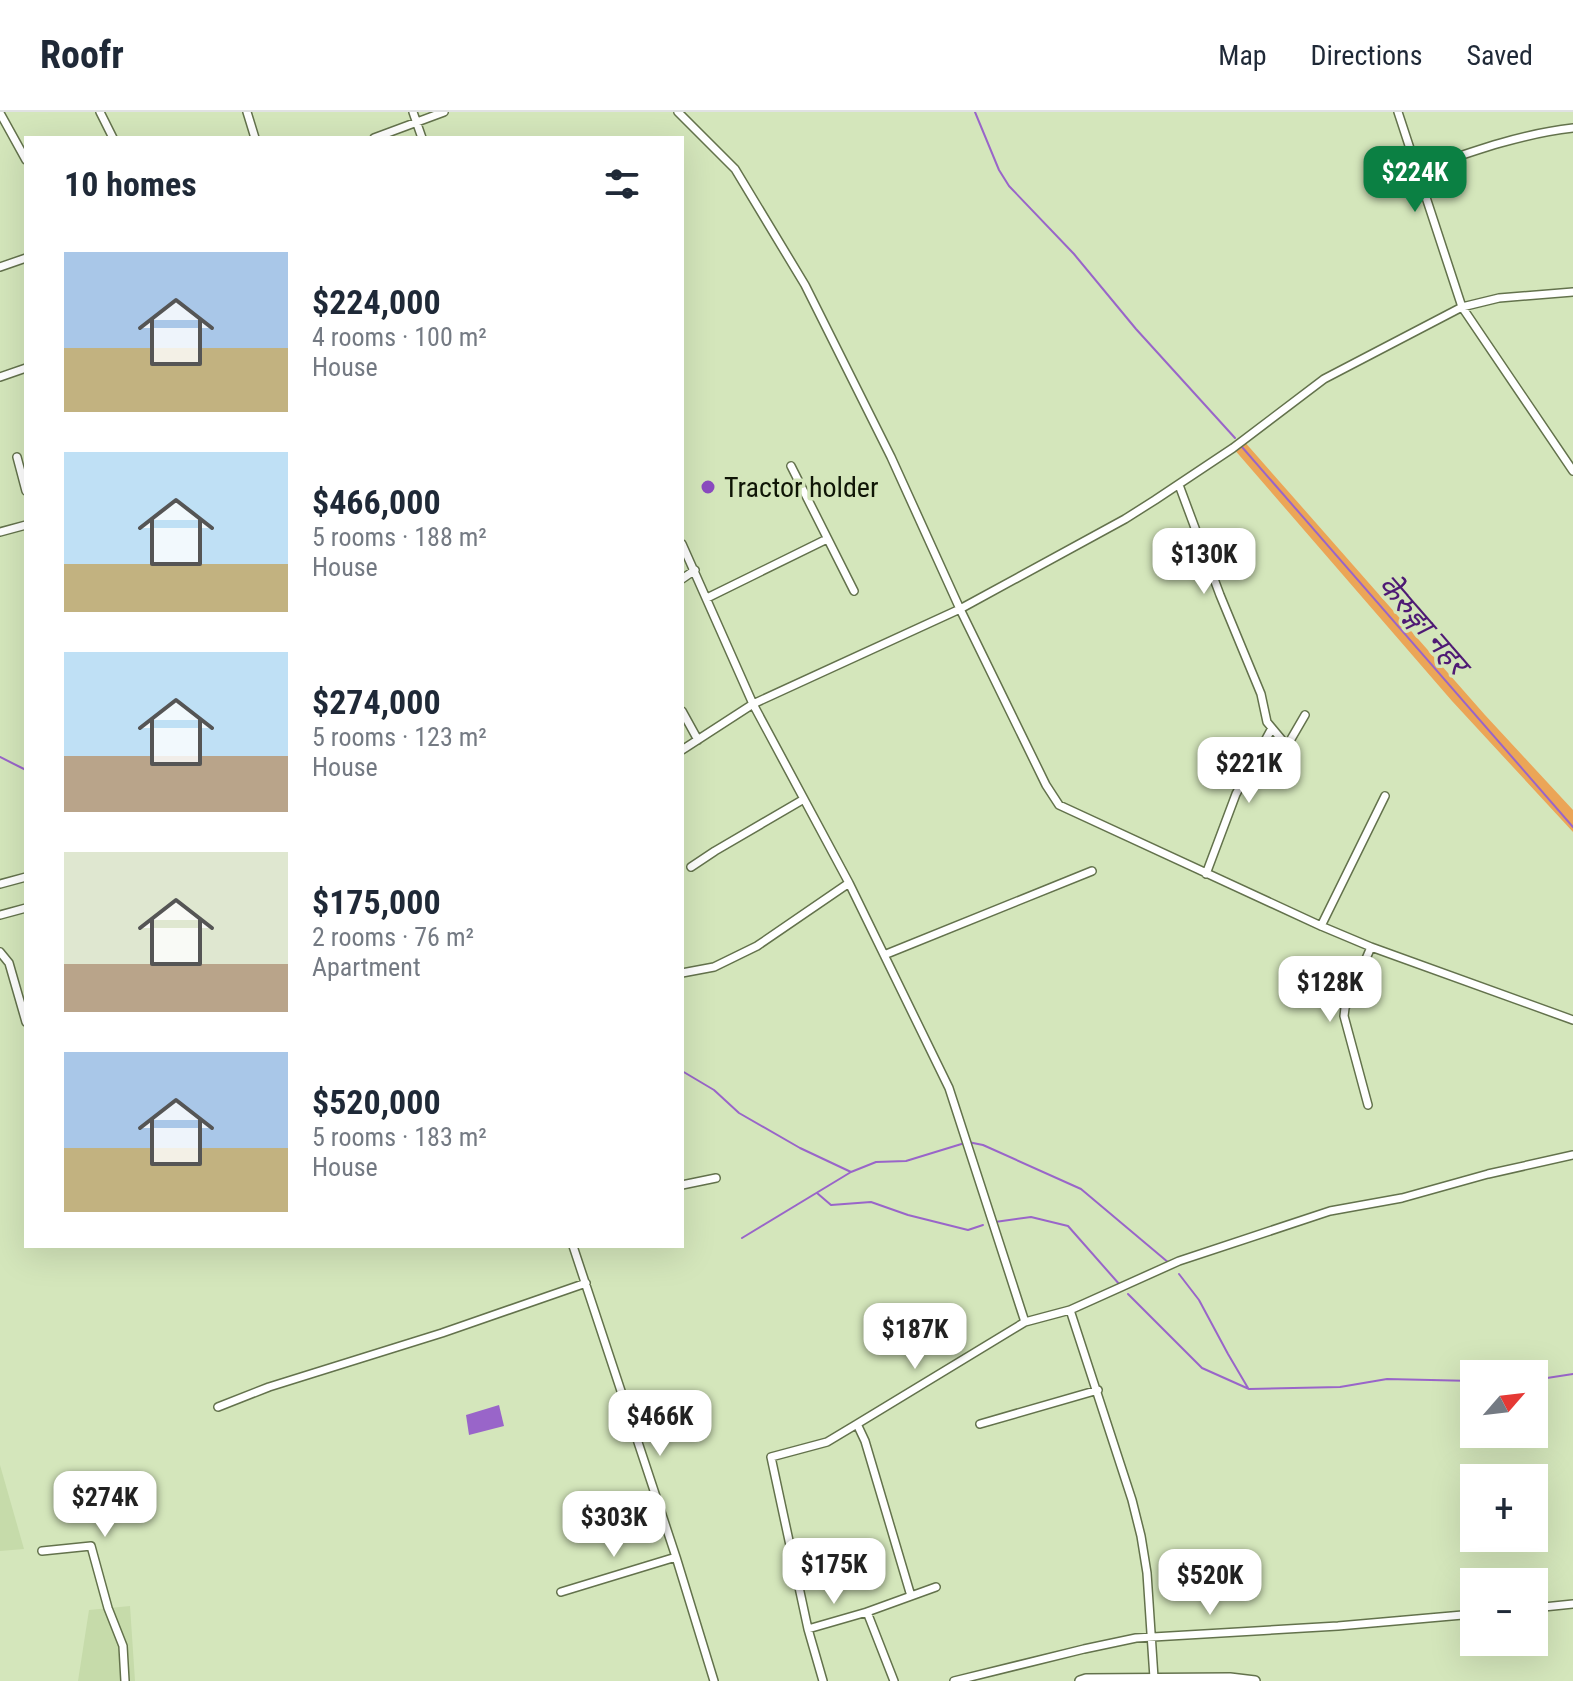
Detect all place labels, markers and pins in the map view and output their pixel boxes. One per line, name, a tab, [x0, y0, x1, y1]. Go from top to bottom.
pin: $224K	[1359, 146, 1471, 214]
place label: Tractor holder	[724, 471, 878, 504]
marker: Tractor holder	[699, 478, 717, 496]
pin: $130K	[1148, 528, 1260, 596]
pin: $221K	[1193, 737, 1305, 805]
pin: $128K	[1274, 956, 1386, 1024]
pin: $187K	[859, 1303, 971, 1371]
pin: $466K	[604, 1390, 716, 1458]
pin: $274K	[49, 1471, 161, 1539]
pin: $303K	[558, 1491, 670, 1559]
pin: $175K	[778, 1538, 890, 1606]
pin: $520K	[1154, 1549, 1266, 1617]

